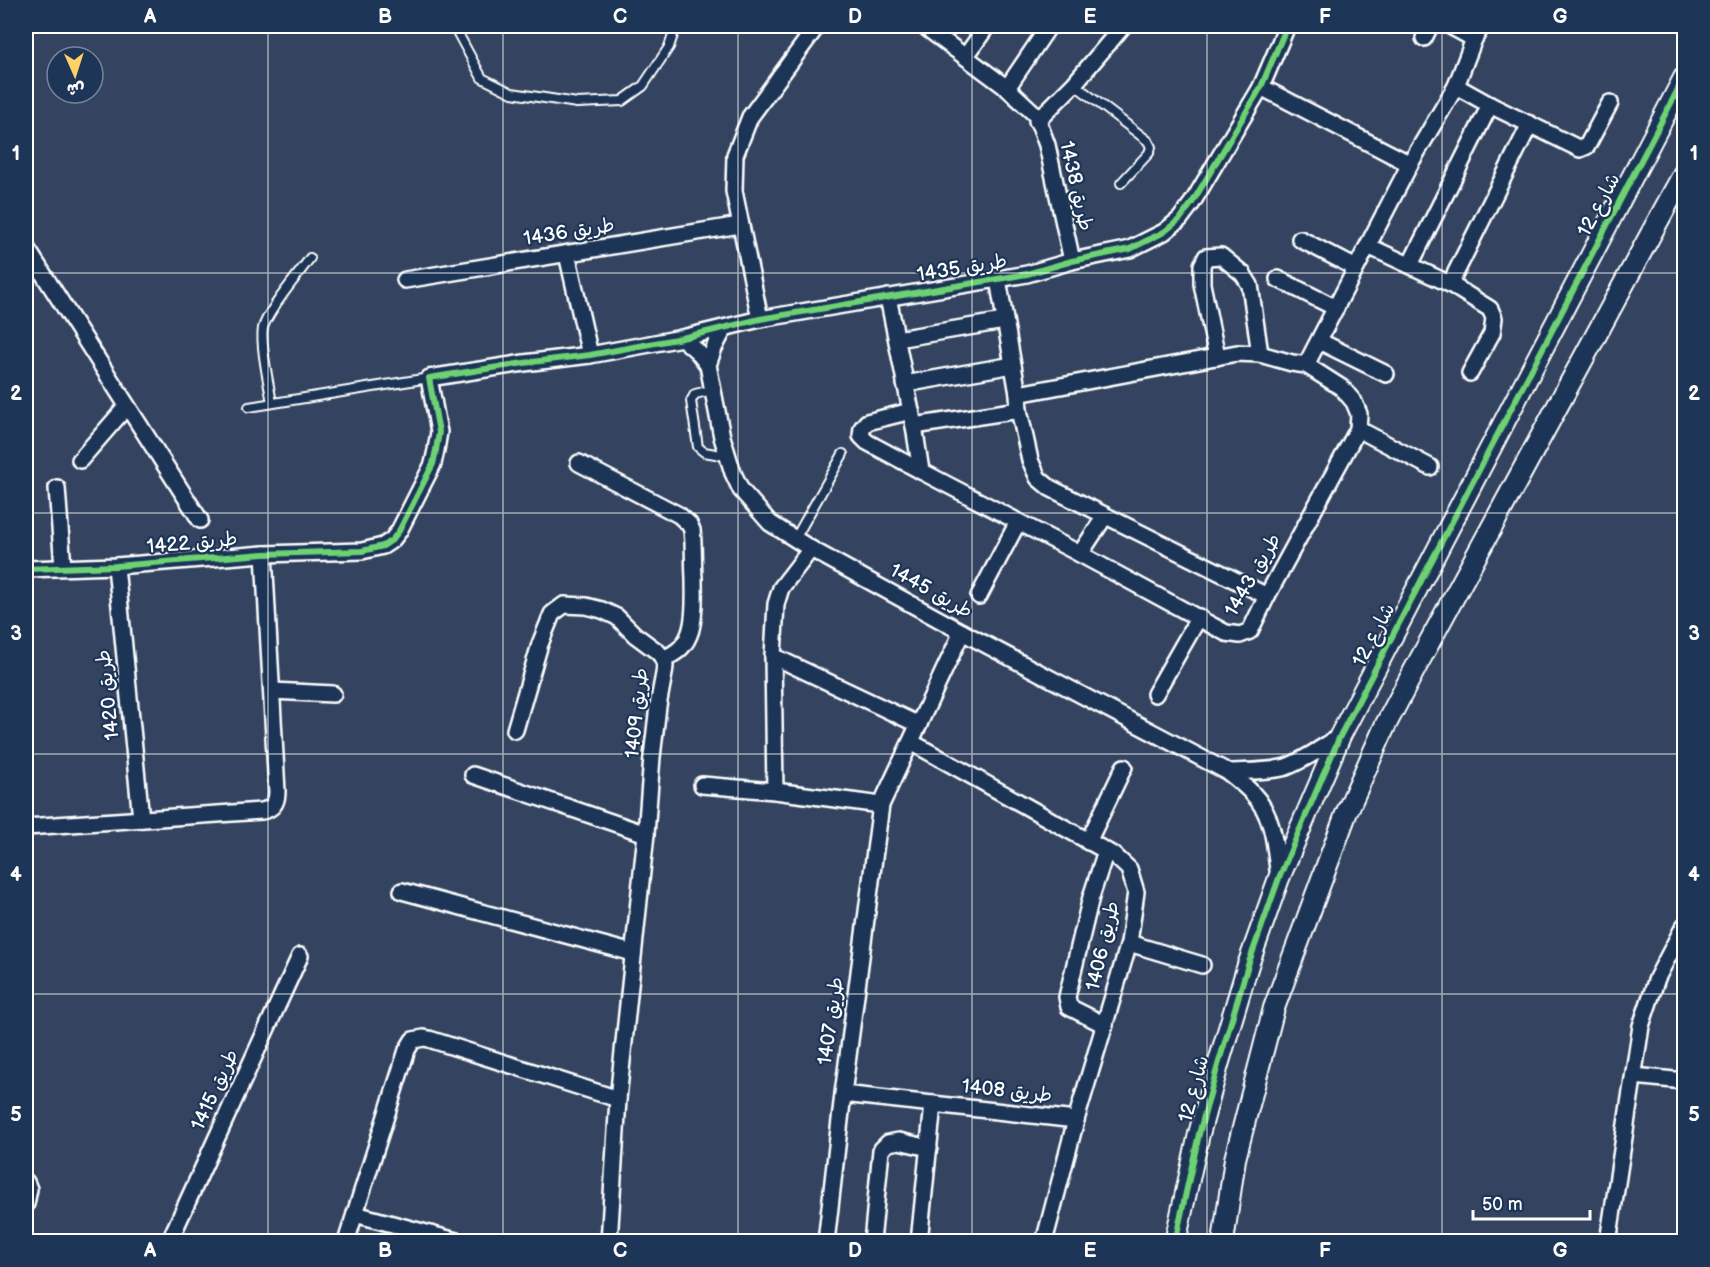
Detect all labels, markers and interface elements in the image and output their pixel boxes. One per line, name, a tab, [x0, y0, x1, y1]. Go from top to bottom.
text: A	[143, 5, 157, 29]
text: B	[378, 5, 392, 29]
text: C	[613, 5, 627, 29]
text: D	[848, 5, 862, 29]
text: E	[1084, 5, 1097, 29]
text: F	[1319, 5, 1331, 29]
text: G	[1553, 5, 1568, 29]
north arrow	[45, 45, 105, 105]
text: ش	[66, 79, 85, 98]
street label: طريق 1438	[1054, 139, 1098, 233]
text: 1	[12, 142, 20, 166]
text: 1	[1690, 142, 1698, 166]
street label: شارع 12	[1572, 169, 1626, 241]
street label: طريق 1436	[522, 213, 616, 251]
street label: طريق 1435	[915, 249, 1009, 287]
text: 2	[10, 382, 22, 406]
text: 2	[1688, 382, 1700, 406]
street label: طريق 1422	[146, 527, 238, 559]
street label: طريق 1443	[1220, 529, 1286, 621]
street label: طريق 1445	[885, 558, 977, 624]
street label: شارع 12	[1347, 599, 1401, 671]
text: 3	[10, 622, 22, 646]
text: 3	[1688, 622, 1700, 646]
street label: طريق 1420	[91, 649, 125, 741]
street label: طريق 1409	[620, 667, 654, 759]
text: 4	[10, 863, 22, 887]
text: 4	[1688, 863, 1700, 887]
street label: طريق 1406	[1081, 899, 1125, 993]
street label: طريق 1407	[813, 975, 849, 1067]
street label: طريق 1415	[186, 1046, 244, 1134]
street label: شارع 12	[1174, 1053, 1215, 1125]
street label: طريق 1408	[961, 1074, 1053, 1108]
text: 5	[10, 1103, 22, 1127]
text: 5	[1688, 1103, 1700, 1127]
scale bar	[1473, 1183, 1590, 1221]
text: 50 m	[1482, 1194, 1523, 1215]
text: A	[143, 1239, 157, 1263]
text: B	[378, 1239, 392, 1263]
text: C	[613, 1239, 627, 1263]
text: D	[848, 1239, 862, 1263]
text: E	[1084, 1239, 1097, 1263]
text: F	[1319, 1239, 1331, 1263]
text: G	[1553, 1239, 1568, 1263]

